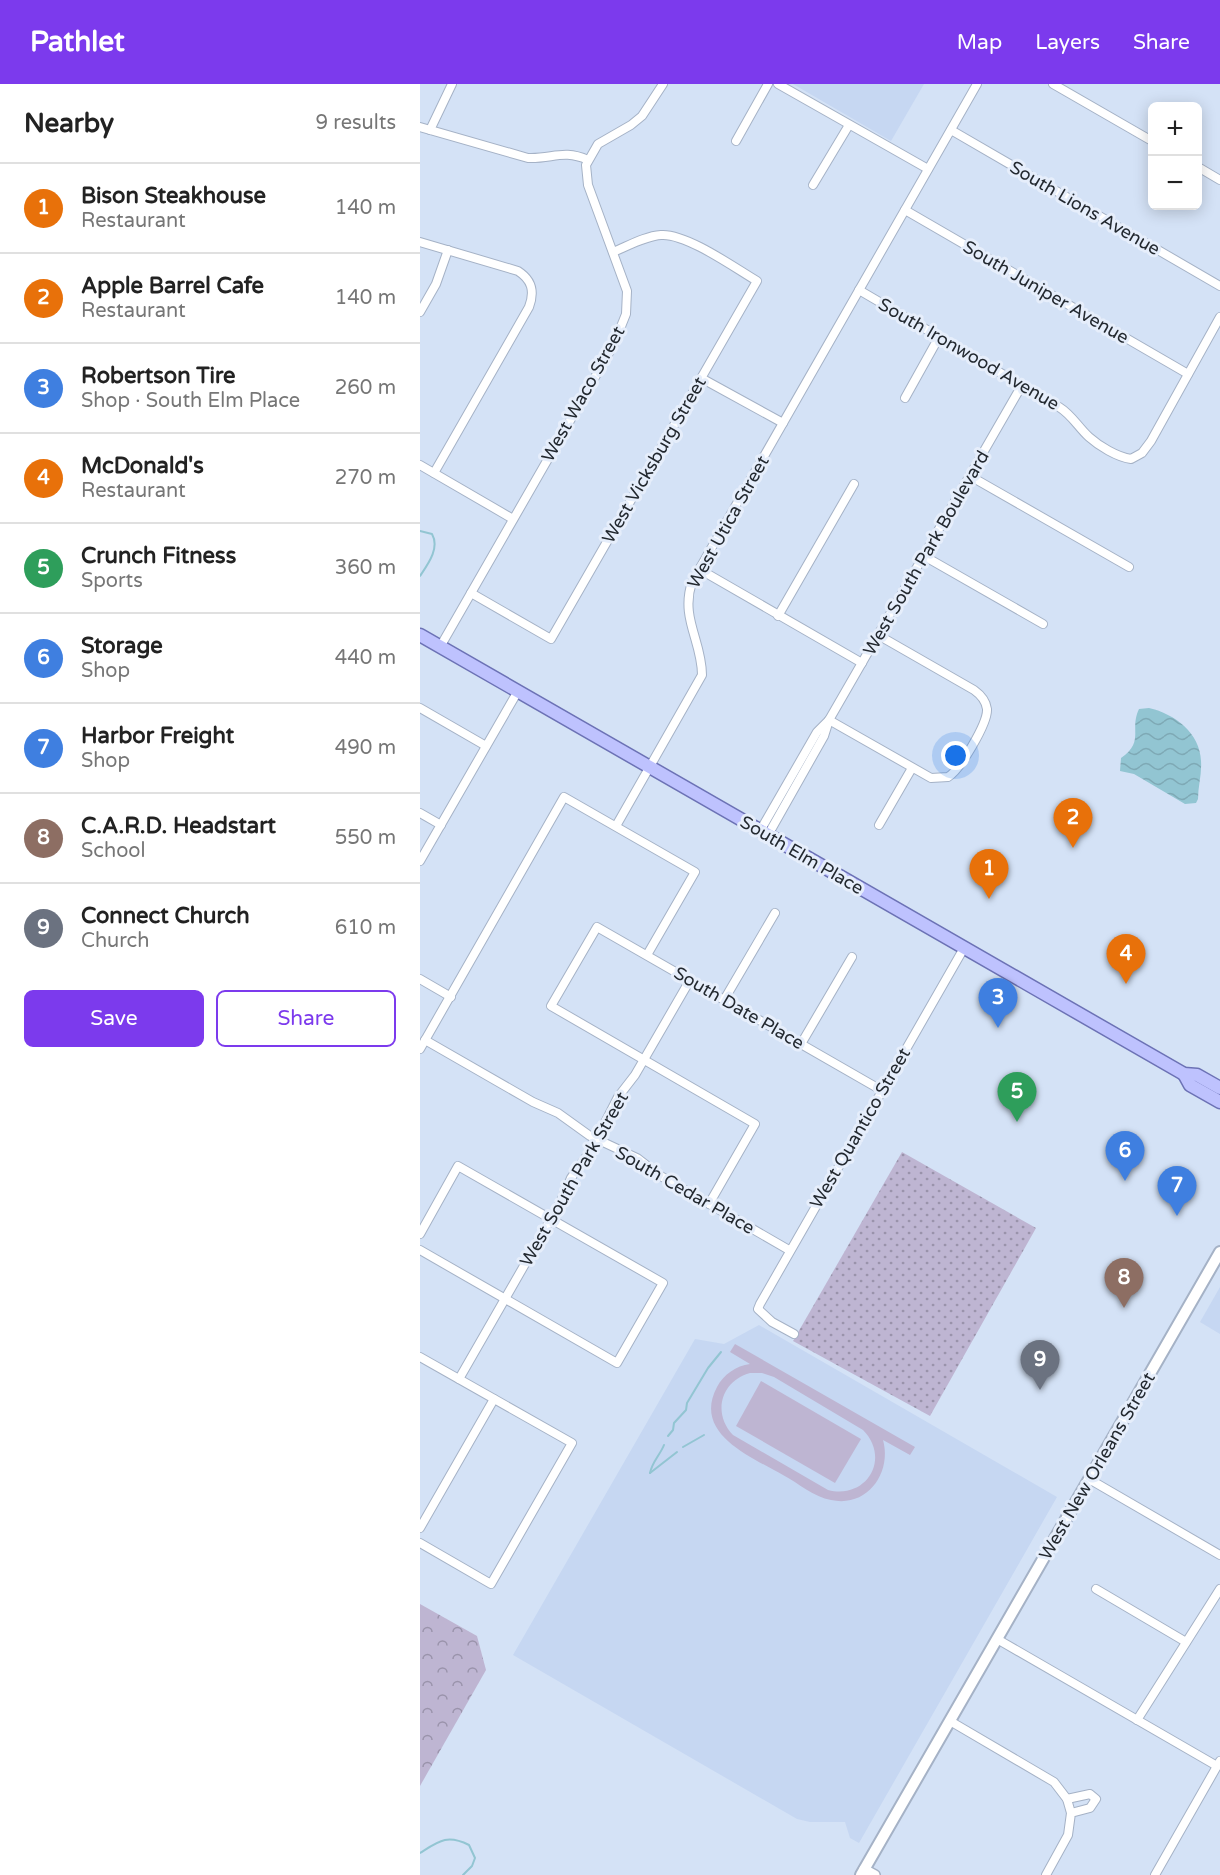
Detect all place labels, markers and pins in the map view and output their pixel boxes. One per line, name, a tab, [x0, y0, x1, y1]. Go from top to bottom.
pin: 2	[1054, 798, 1092, 848]
pin: 1	[970, 850, 1008, 899]
pin: 4	[1106, 934, 1146, 984]
pin: 3	[978, 978, 1018, 1028]
pin: 5	[998, 1072, 1036, 1122]
pin: 6	[1106, 1132, 1144, 1181]
pin: 7	[1158, 1166, 1197, 1216]
pin: 8	[1104, 1258, 1144, 1308]
pin: 9	[1020, 1340, 1060, 1390]

